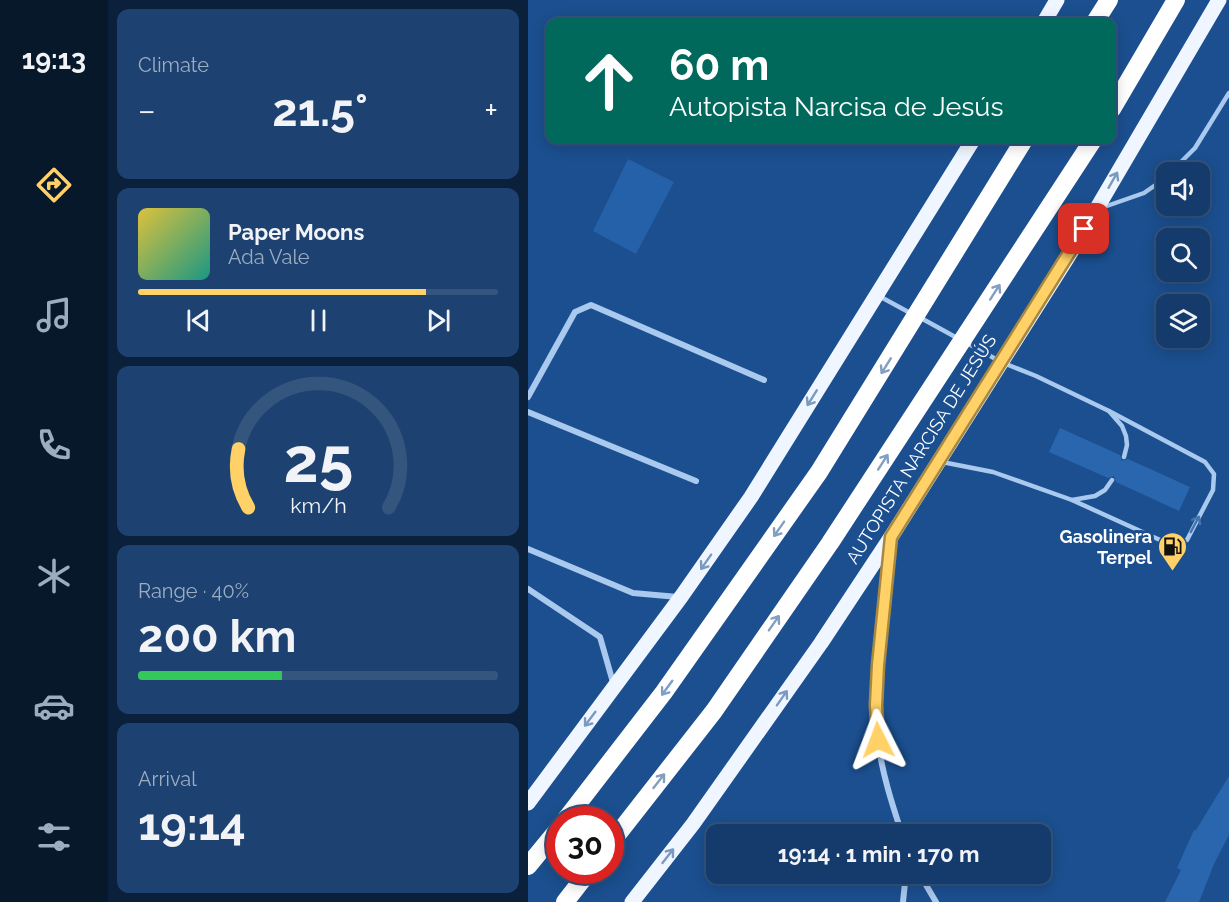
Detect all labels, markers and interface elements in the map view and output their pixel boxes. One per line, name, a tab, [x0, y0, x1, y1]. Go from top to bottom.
text: 60 m	[669, 41, 769, 90]
icon: ahead	[570, 42, 648, 120]
text: 19:13	[22, 44, 86, 75]
text: Climate	[138, 53, 209, 77]
text: 21.5°	[272, 84, 368, 137]
text: −	[138, 91, 156, 130]
text: +	[484, 91, 498, 130]
text: Autopista Narcisa de Jesús	[669, 91, 1003, 122]
map controls	[1156, 162, 1210, 348]
button: sound	[1156, 162, 1210, 216]
icon: directions	[33, 164, 75, 206]
one-way arrow	[1108, 172, 1120, 189]
pin	[1058, 203, 1109, 254]
icon: arrive	[1067, 212, 1100, 245]
text: Paper Moons	[228, 219, 364, 245]
button: search	[1156, 228, 1210, 282]
text: Ada Vale	[228, 245, 310, 269]
one-way arrow	[989, 284, 1001, 301]
icon: music	[33, 294, 75, 336]
button: layers	[1156, 294, 1210, 348]
icon: previous	[182, 304, 215, 337]
icon: pause	[302, 304, 335, 337]
icon: next	[422, 304, 455, 337]
street label: AUTOPISTA NARCISA DE JESÚS	[841, 330, 1000, 567]
one-way arrow	[879, 357, 891, 374]
one-way arrow	[806, 389, 818, 406]
text: 25	[283, 423, 353, 497]
icon: phone	[33, 424, 75, 466]
one-way arrow	[878, 454, 890, 471]
text: km/h	[290, 493, 346, 518]
one-way arrow	[1189, 516, 1201, 533]
one-way arrow	[773, 520, 785, 537]
place label: Gasolinera Terpel	[1060, 526, 1152, 568]
fuel station icon: Gasolinera Terpel	[1157, 530, 1189, 572]
one-way arrow	[700, 554, 712, 570]
icon: climate	[33, 555, 75, 597]
text: Range · 40%	[138, 579, 249, 603]
text: 200 km	[138, 610, 296, 663]
one-way arrow	[768, 616, 780, 632]
one-way arrow	[660, 680, 673, 696]
icon: car	[33, 685, 75, 727]
one-way arrow	[776, 690, 788, 706]
position arrow	[846, 708, 910, 772]
one-way arrow	[584, 711, 597, 727]
text: Arrival	[138, 767, 197, 791]
one-way arrow	[653, 773, 666, 789]
text: 19:14	[138, 798, 246, 851]
speed limit sign: 30	[546, 806, 624, 884]
icon: filters	[33, 816, 75, 858]
text: 19:14 · 1 min · 170 m	[778, 841, 979, 867]
one-way arrow	[661, 848, 674, 864]

